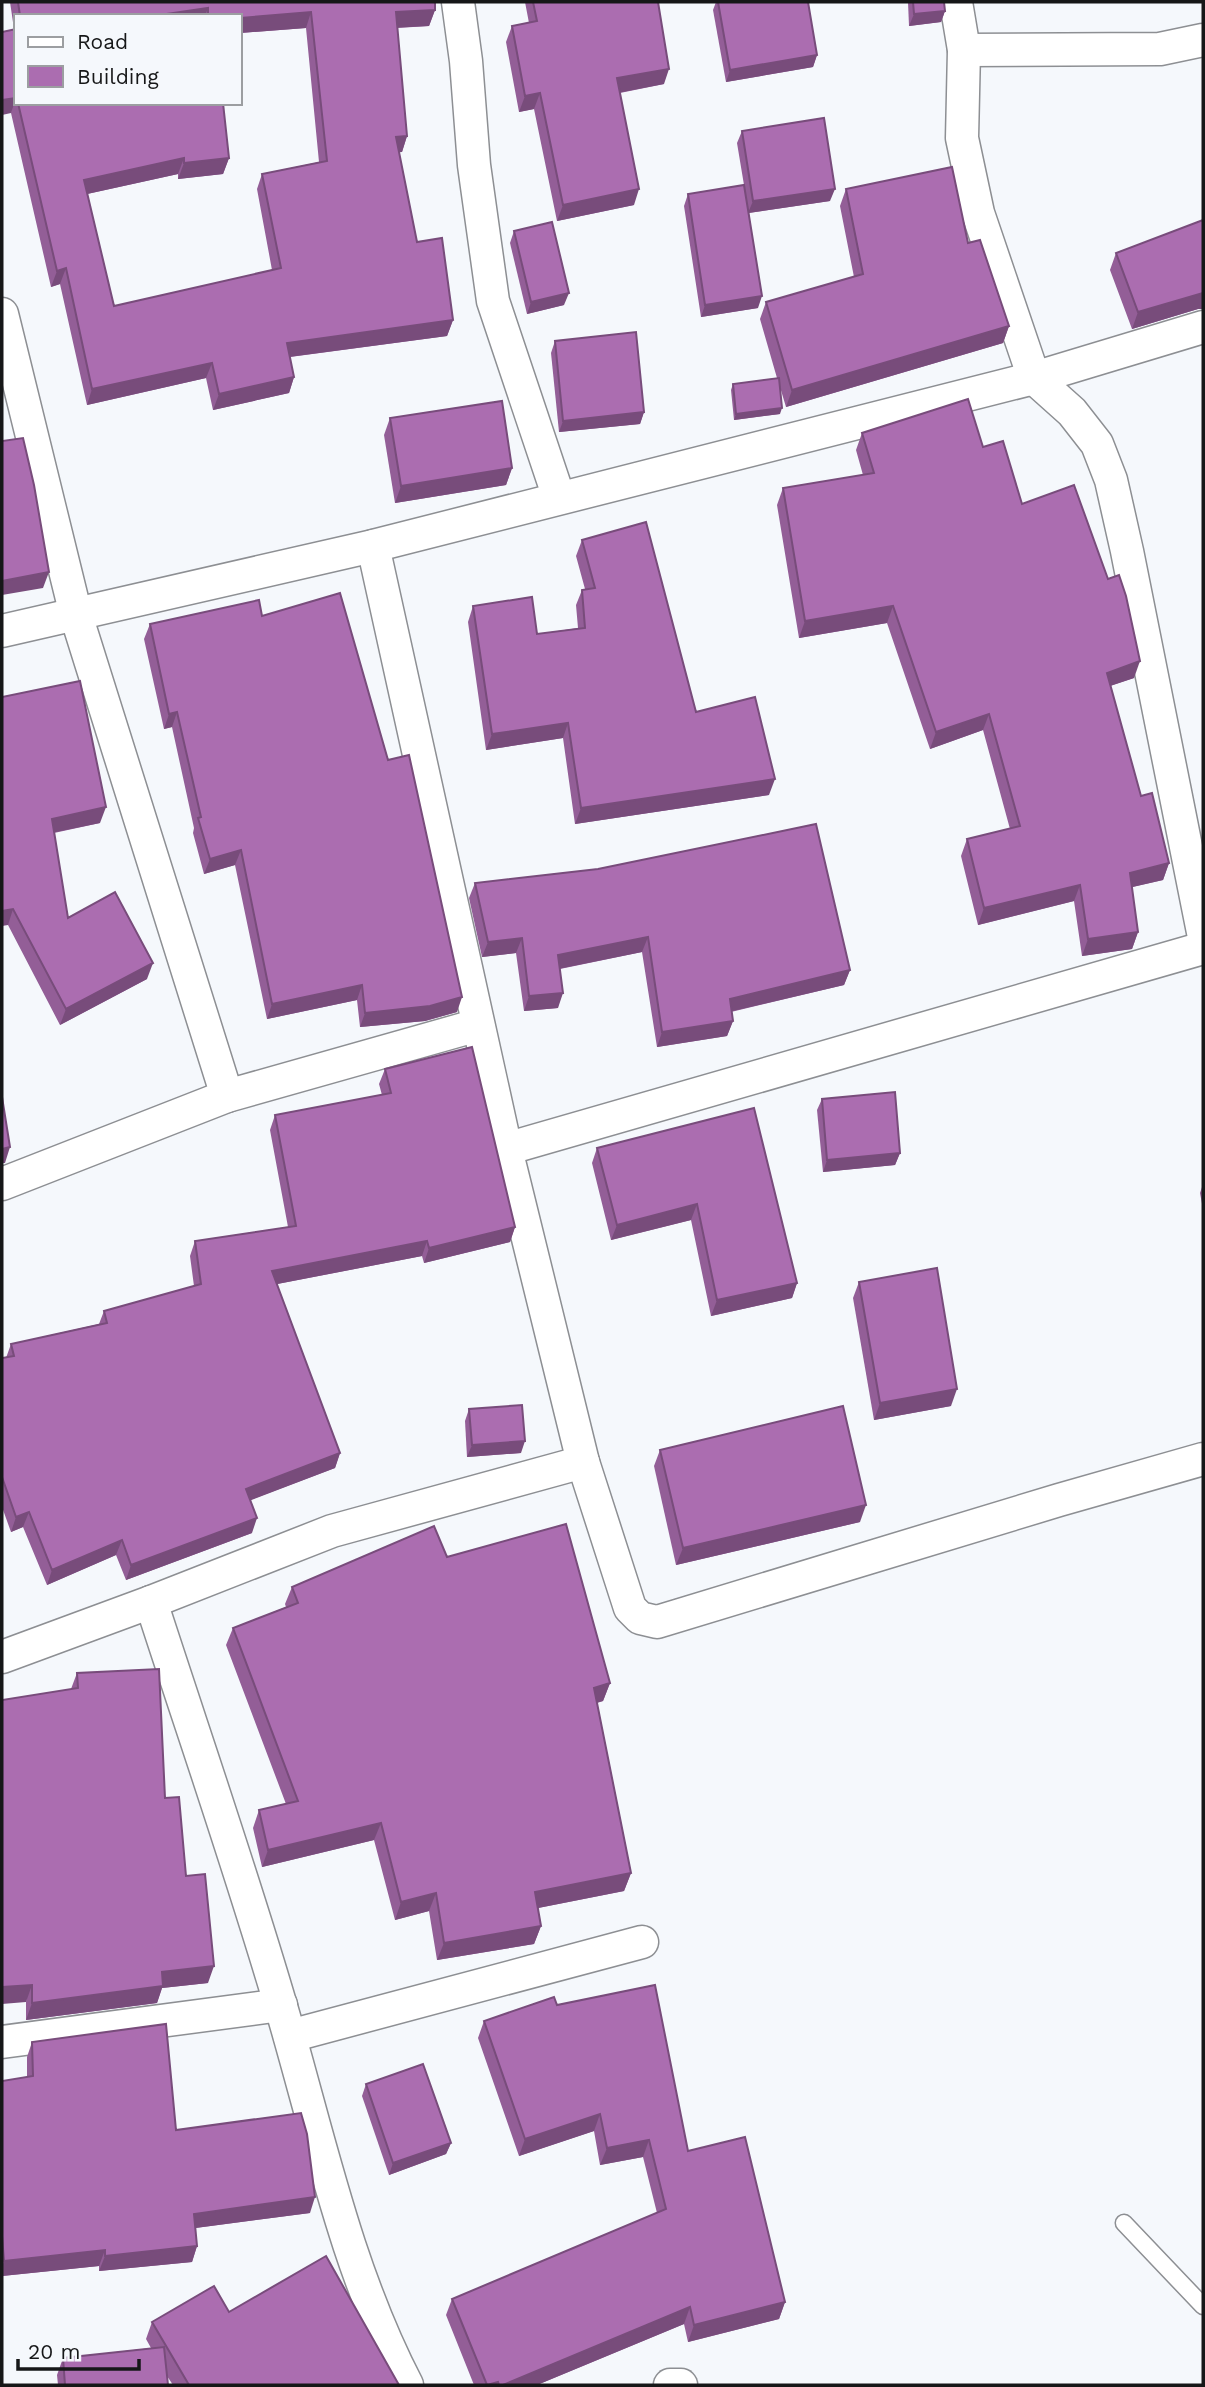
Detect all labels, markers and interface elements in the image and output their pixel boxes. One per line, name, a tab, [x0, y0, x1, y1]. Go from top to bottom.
legend	[14, 14, 242, 105]
text: Road	[77, 29, 128, 54]
text: Building	[77, 64, 159, 89]
scale bar	[18, 2328, 138, 2372]
text: 20 m	[28, 2339, 80, 2364]

